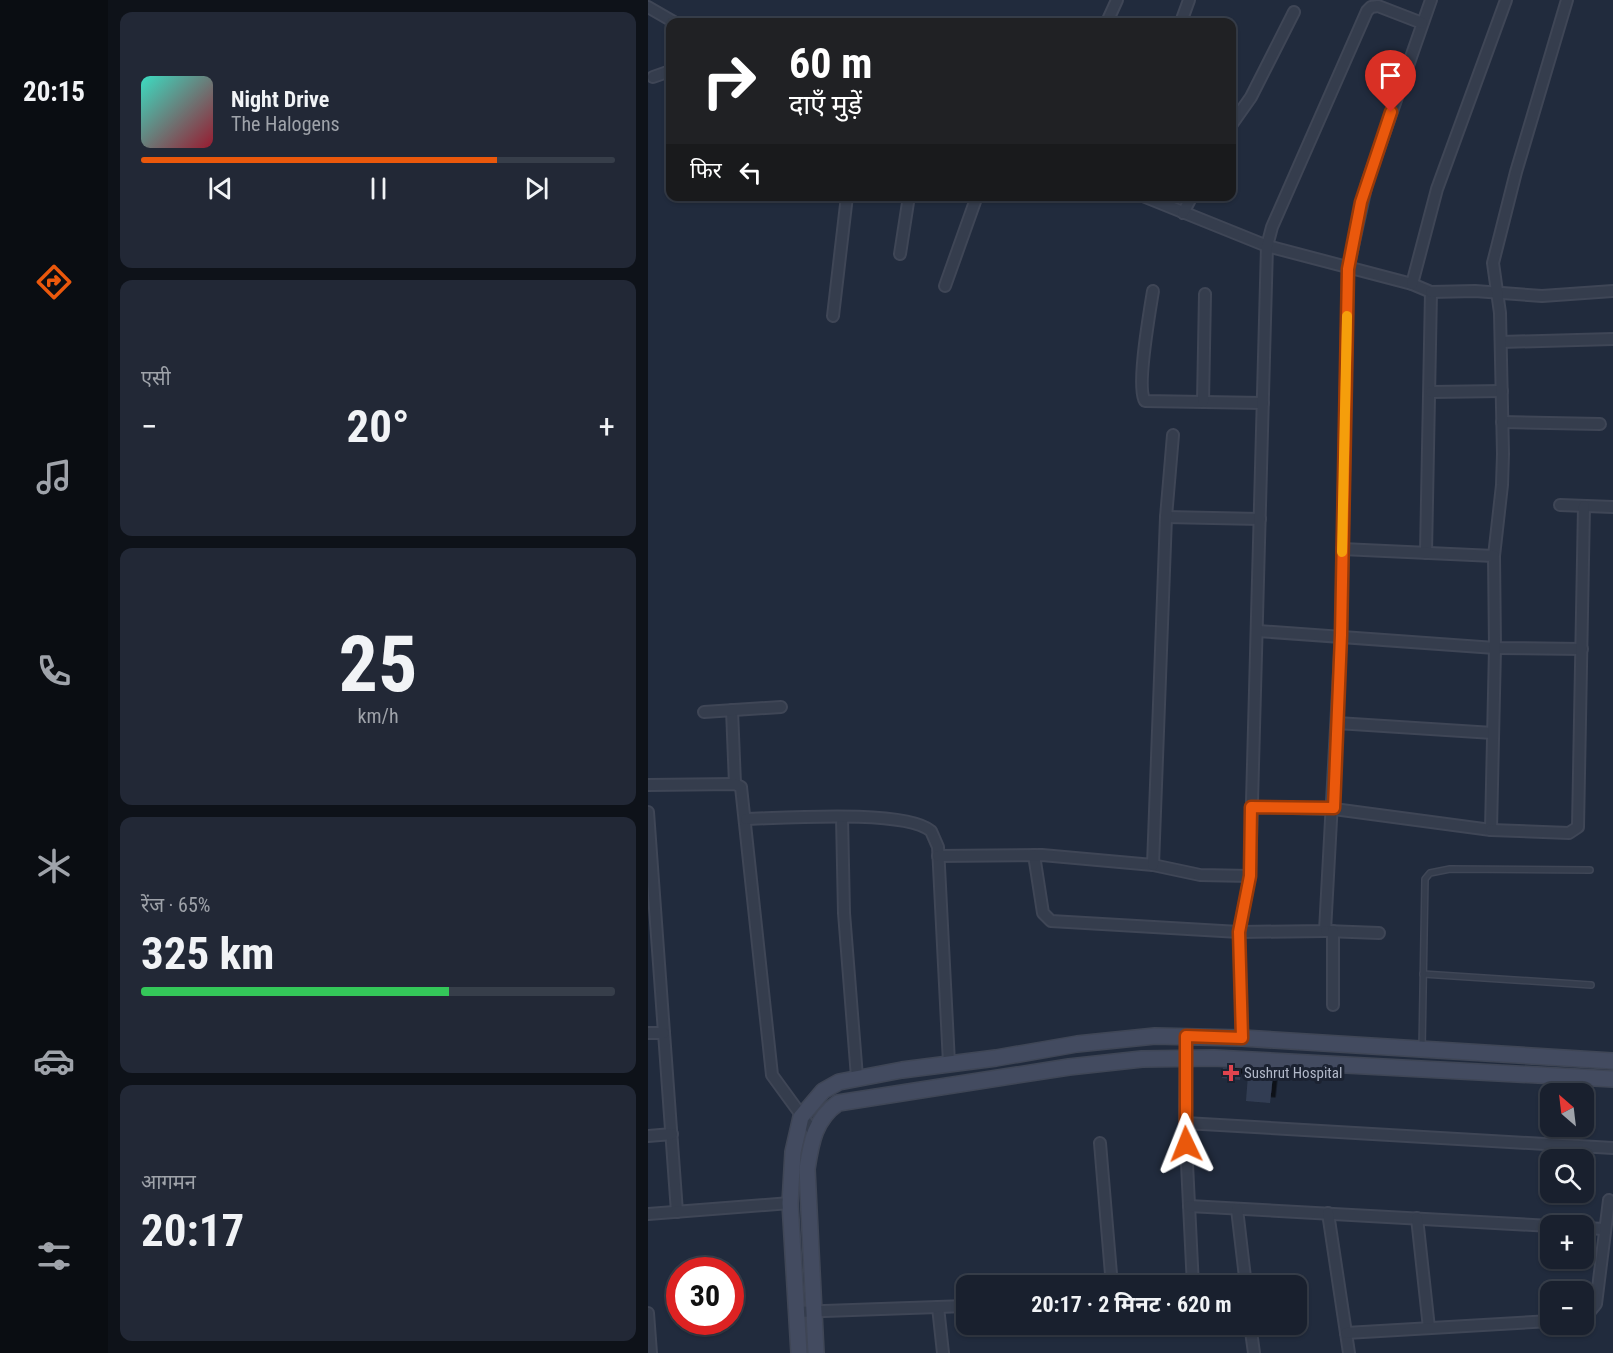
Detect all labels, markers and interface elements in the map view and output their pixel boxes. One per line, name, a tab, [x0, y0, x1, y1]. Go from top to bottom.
text: 60 m	[789, 39, 872, 88]
icon: right	[690, 42, 768, 120]
pin	[1365, 50, 1416, 112]
icon: arrive	[1374, 59, 1407, 92]
text: 20:15	[23, 76, 85, 108]
text: Night Drive	[231, 87, 329, 112]
text: दाएँ मुड़ें	[789, 89, 862, 121]
text: The Halogens	[231, 112, 340, 136]
icon: left	[734, 156, 767, 189]
text: फिर	[690, 158, 722, 183]
icon: previous	[204, 172, 237, 205]
icon: pause	[362, 172, 395, 205]
icon: next	[520, 172, 553, 205]
icon: directions	[33, 261, 75, 303]
text: एसी	[141, 366, 171, 390]
text: 20°	[347, 400, 410, 453]
text: −	[141, 407, 158, 446]
text: +	[599, 407, 615, 446]
icon: music	[33, 456, 75, 498]
text: 25	[339, 619, 417, 710]
icon: phone	[33, 650, 75, 692]
text: km/h	[357, 704, 399, 728]
icon: climate	[33, 845, 75, 887]
text: रेंज · 65%	[141, 893, 210, 917]
text: 325 km	[141, 927, 274, 980]
icon: car	[33, 1040, 75, 1082]
marker: Sushrut Hospital	[1222, 1064, 1240, 1082]
place label: Sushrut Hospital	[1244, 1064, 1342, 1082]
north arrow	[1540, 1083, 1594, 1137]
map controls	[1540, 1083, 1594, 1335]
position arrow	[1154, 1112, 1218, 1176]
button: search	[1540, 1149, 1594, 1203]
text: आगमन	[141, 1170, 196, 1194]
text: 20:17	[141, 1204, 244, 1257]
button: +	[1540, 1215, 1594, 1269]
icon: filters	[33, 1235, 75, 1277]
speed limit sign: 30	[666, 1257, 744, 1335]
button: −	[1540, 1281, 1594, 1335]
text: 20:17 · 2 मिनट · 620 m	[1031, 1292, 1232, 1317]

